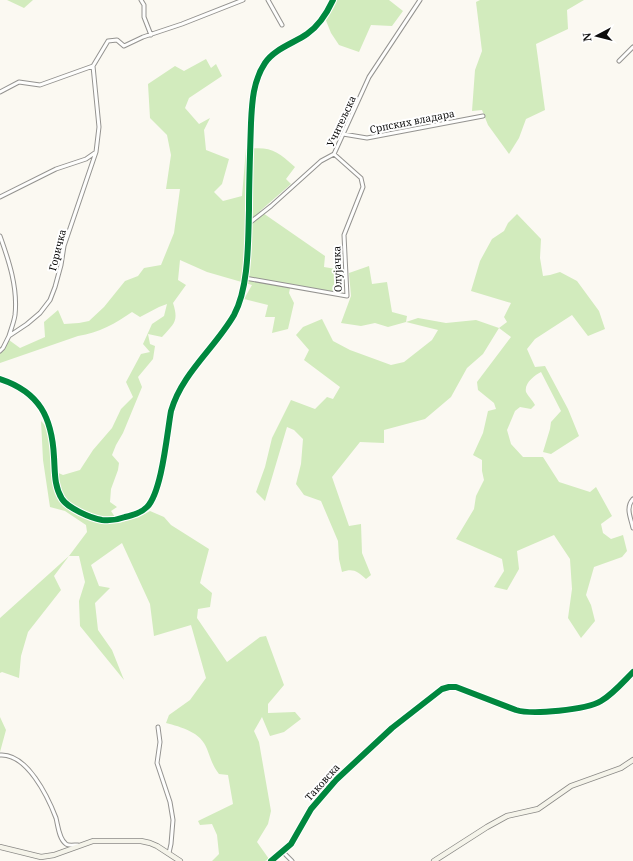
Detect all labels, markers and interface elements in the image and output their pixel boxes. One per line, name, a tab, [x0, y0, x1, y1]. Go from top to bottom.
north arrow	[577, 16, 617, 56]
text: N	[579, 32, 595, 42]
street label: Учитељска	[323, 93, 359, 149]
street label: Српских владара	[368, 106, 456, 136]
street label: Горичка	[45, 227, 69, 272]
street label: Олујачка	[329, 245, 345, 292]
street label: Таковска	[302, 760, 343, 804]

